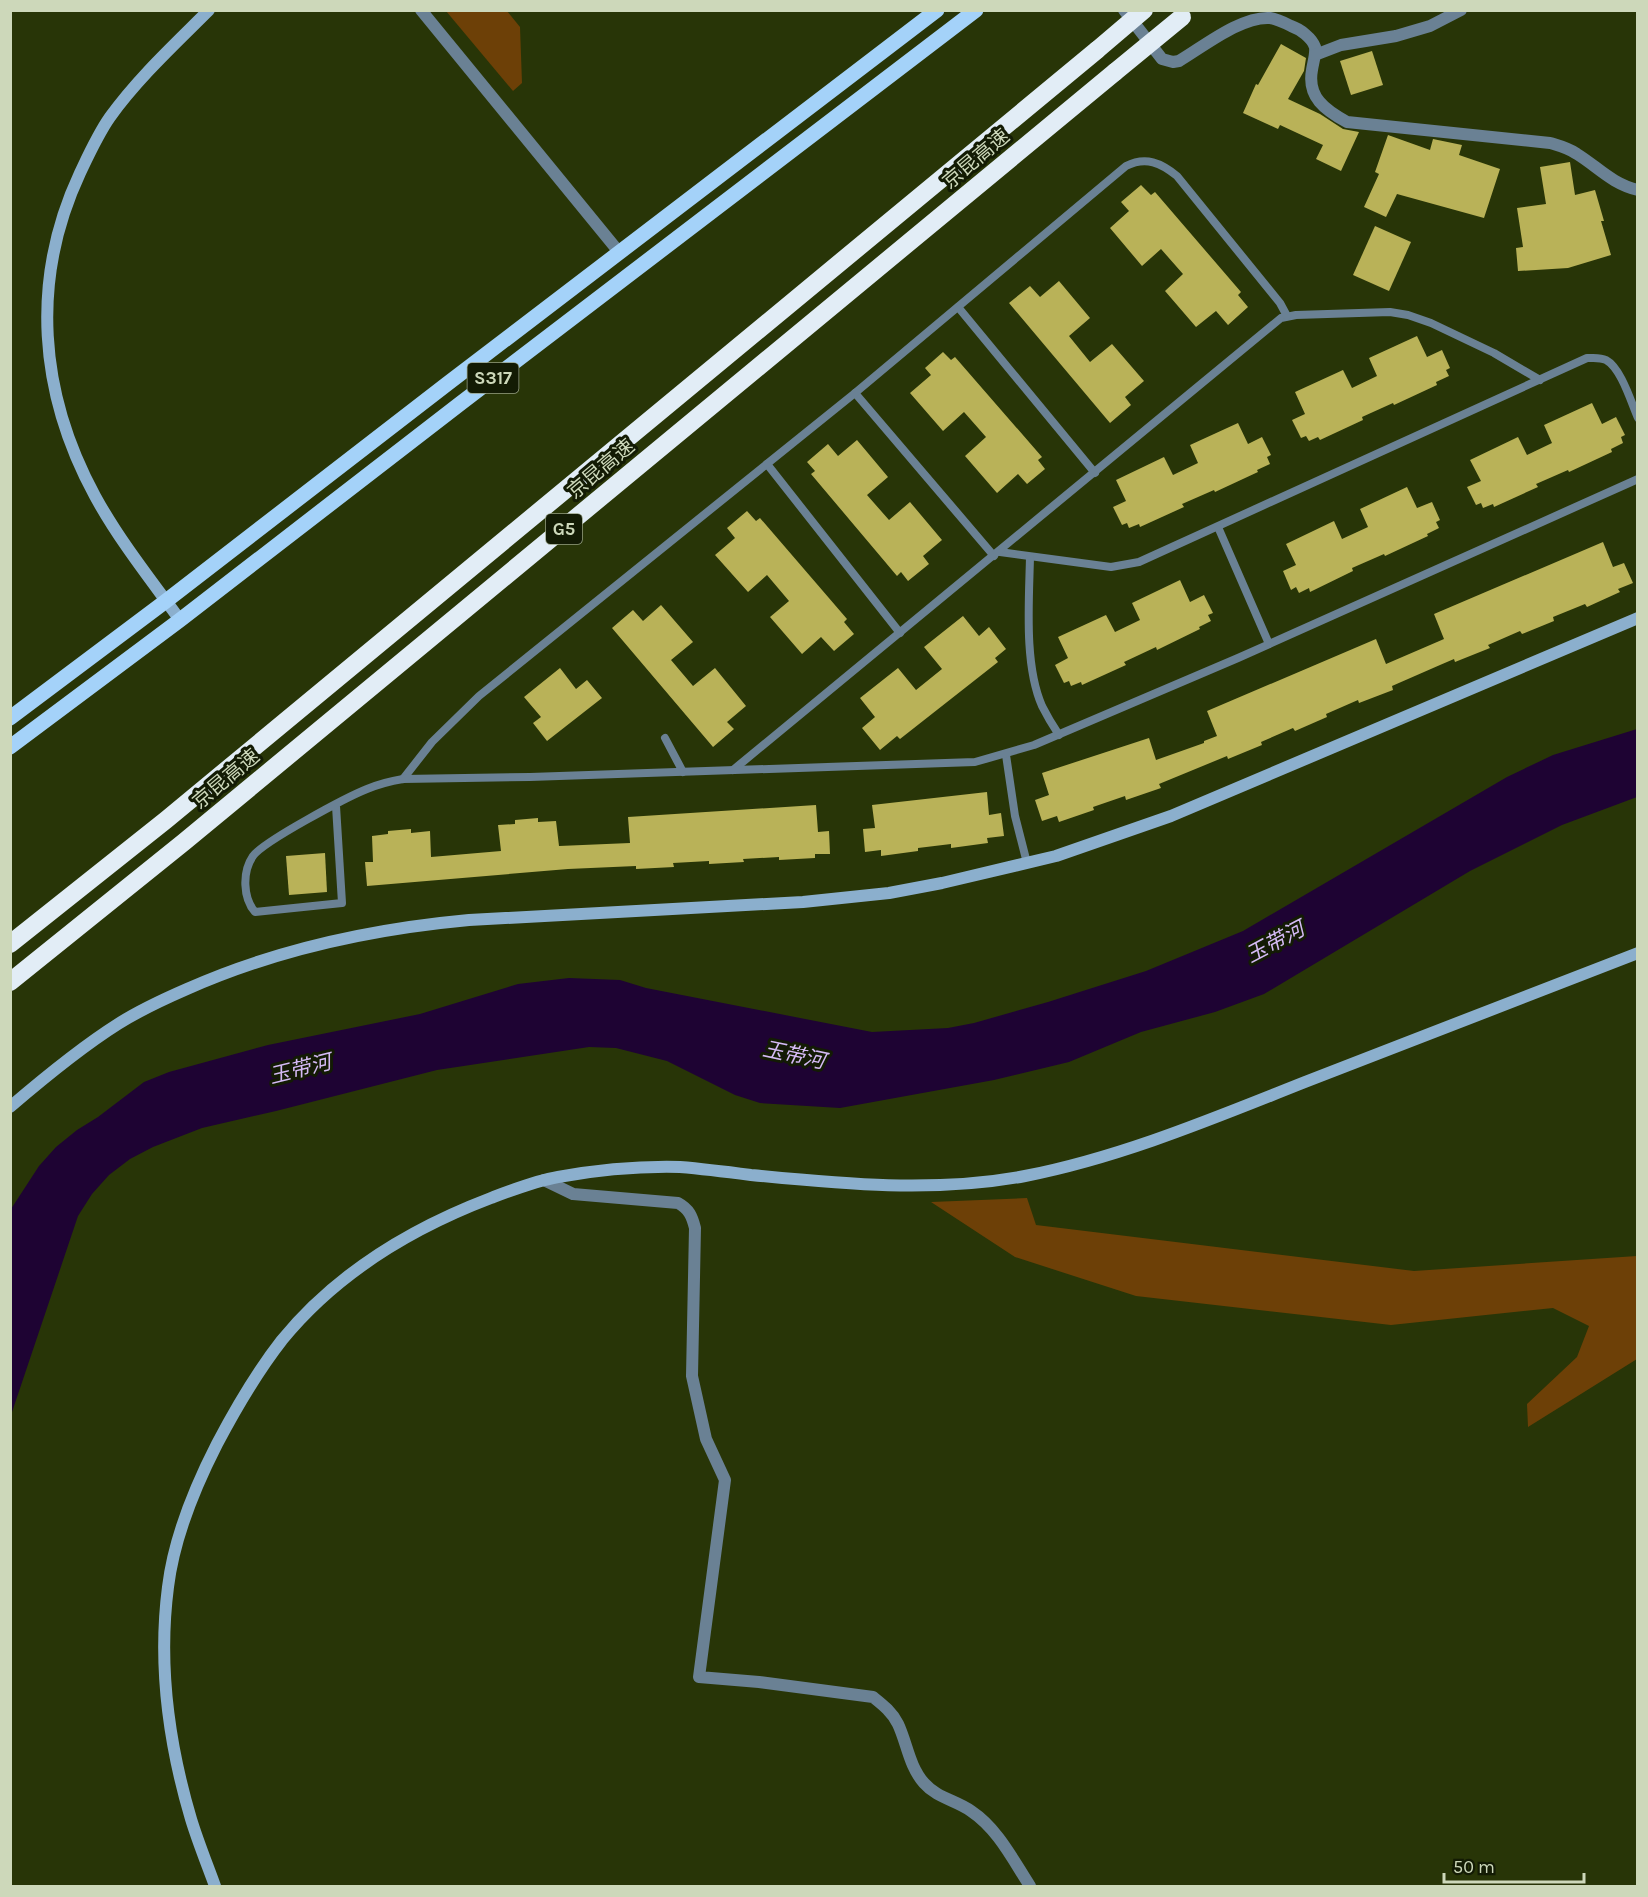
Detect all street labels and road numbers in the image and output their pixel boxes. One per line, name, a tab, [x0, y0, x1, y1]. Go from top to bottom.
street label: 京昆高速	[938, 124, 1014, 194]
road number: S317	[468, 363, 518, 393]
street label: 京昆高速	[563, 434, 639, 504]
road number: G5	[546, 514, 582, 544]
street label: 京昆高速	[188, 744, 264, 814]

